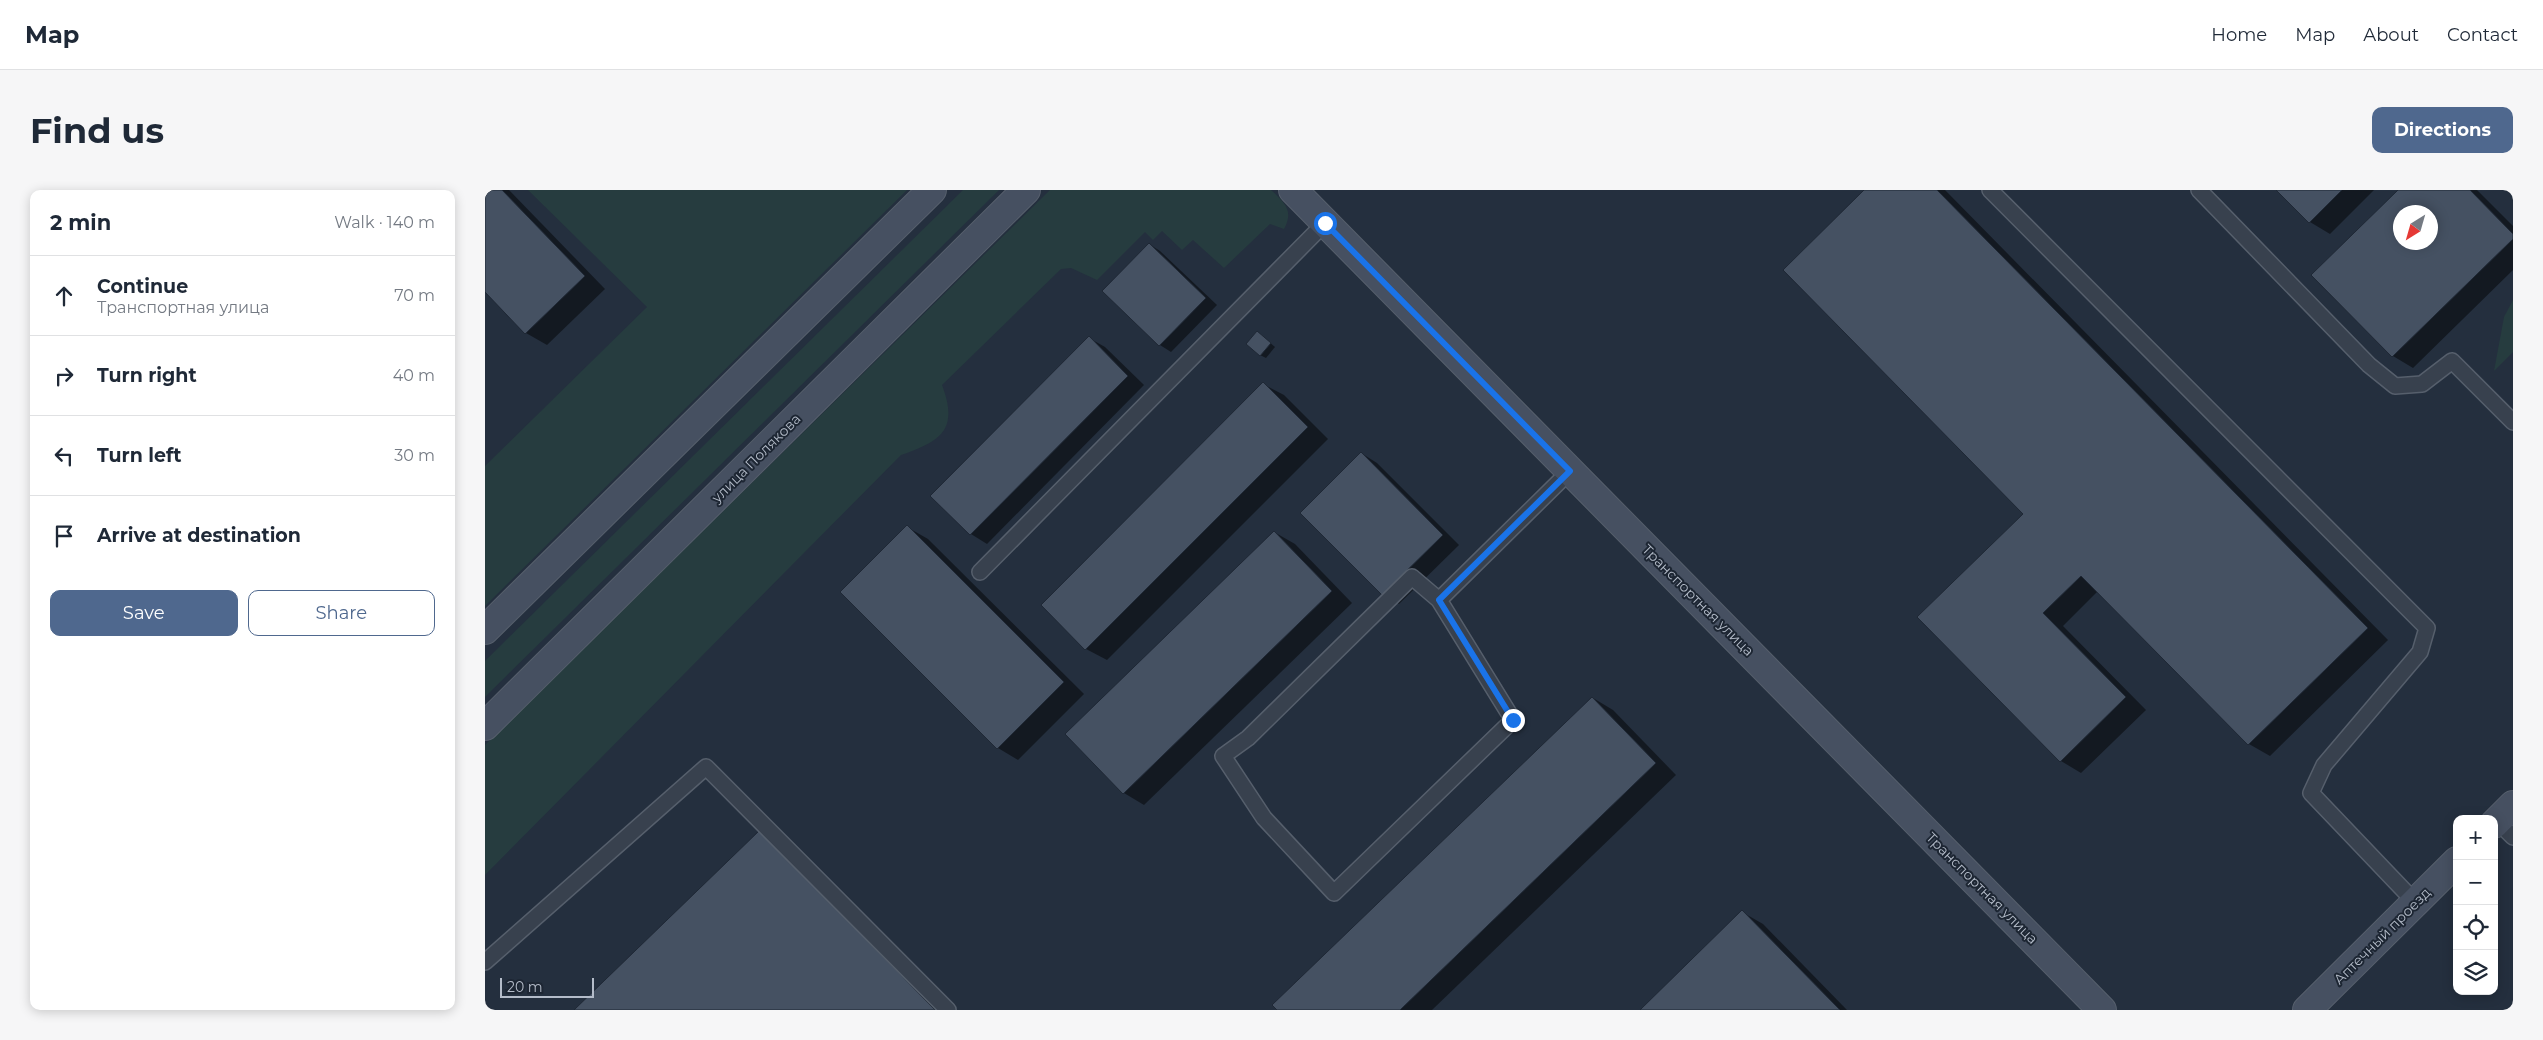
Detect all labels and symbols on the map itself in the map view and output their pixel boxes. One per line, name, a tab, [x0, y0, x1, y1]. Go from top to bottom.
north arrow	[2393, 205, 2438, 250]
route start	[1314, 212, 1337, 235]
street label: улица Полякова	[707, 410, 804, 507]
street label: Транспортная улица	[1638, 540, 1758, 660]
route end	[1502, 709, 1525, 732]
street label: Транспортная улица	[1922, 828, 2042, 948]
street label: Аптечный проезд	[2330, 884, 2434, 988]
scale bar	[500, 975, 594, 998]

